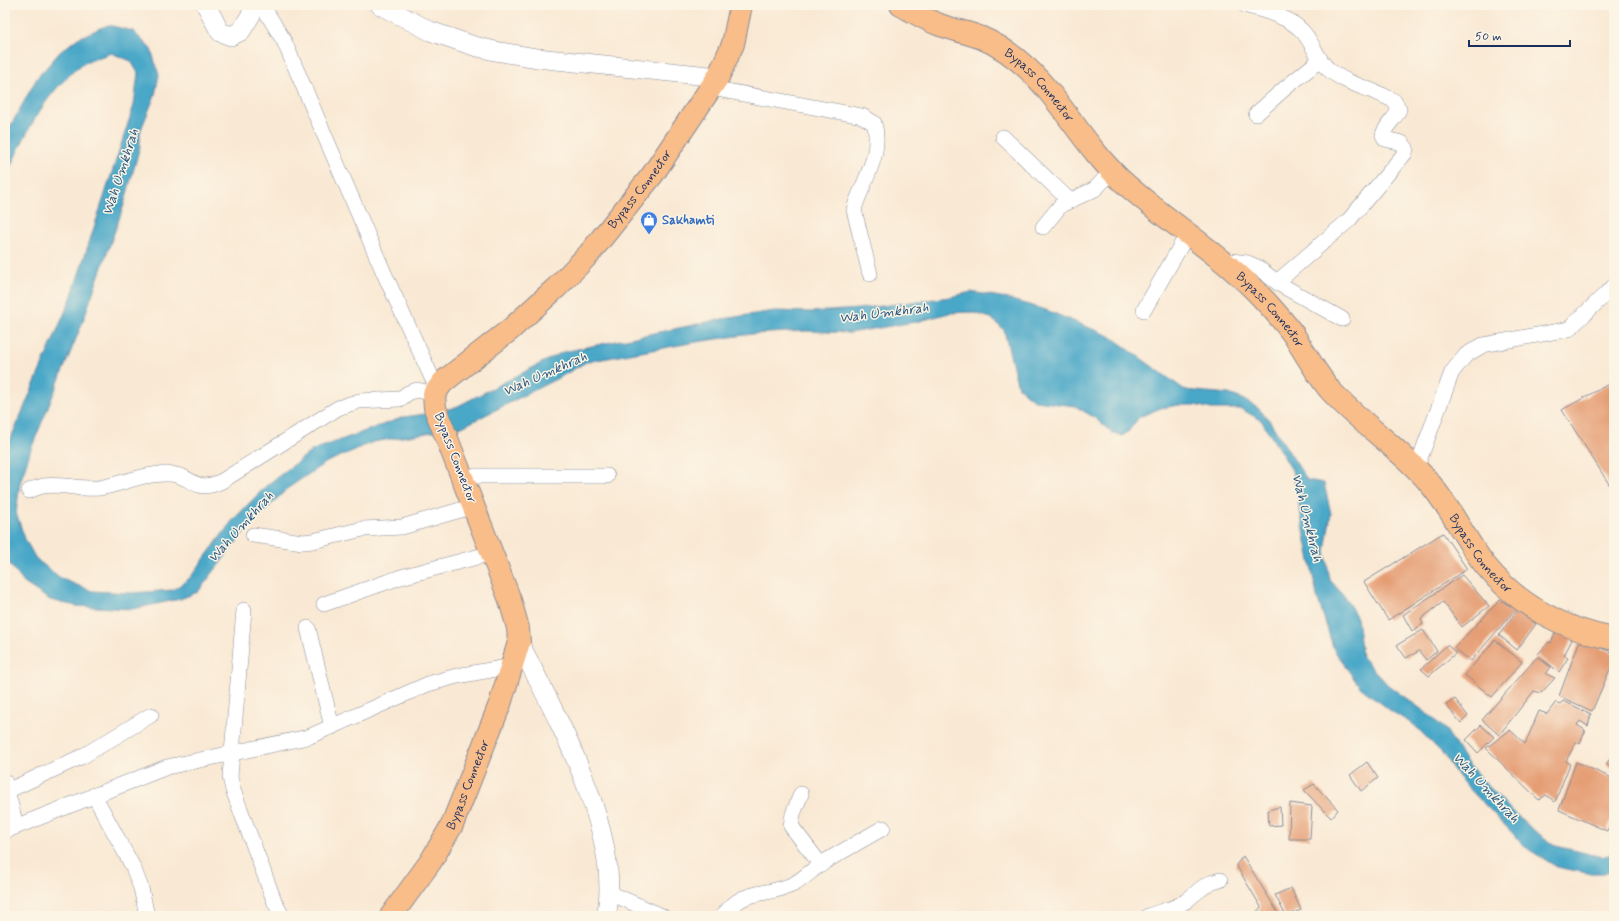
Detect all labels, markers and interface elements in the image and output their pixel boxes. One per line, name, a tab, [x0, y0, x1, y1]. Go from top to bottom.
scale bar	[1469, 22, 1570, 48]
text: 50 m	[1475, 29, 1502, 45]
street label: Bypass Connector	[1001, 44, 1078, 126]
water label: Wah Umkhrah	[99, 126, 143, 218]
street label: Bypass Connector	[604, 146, 676, 232]
shop icon: Sakhamti	[639, 210, 659, 235]
place label: Sakhamti	[662, 212, 715, 229]
street label: Bypass Connector	[1232, 268, 1308, 351]
water label: Wah Umkhrah	[838, 299, 930, 327]
water label: Wah Umkhrah	[500, 347, 590, 401]
street label: Bypass Connector	[430, 410, 480, 506]
water label: Wah Umkhrah	[1287, 472, 1327, 564]
water label: Wah Umkhrah	[204, 487, 278, 567]
street label: Bypass Connector	[1445, 511, 1516, 598]
street label: Bypass Connector	[442, 737, 494, 833]
water label: Wah Umkhrah	[1449, 749, 1523, 827]

